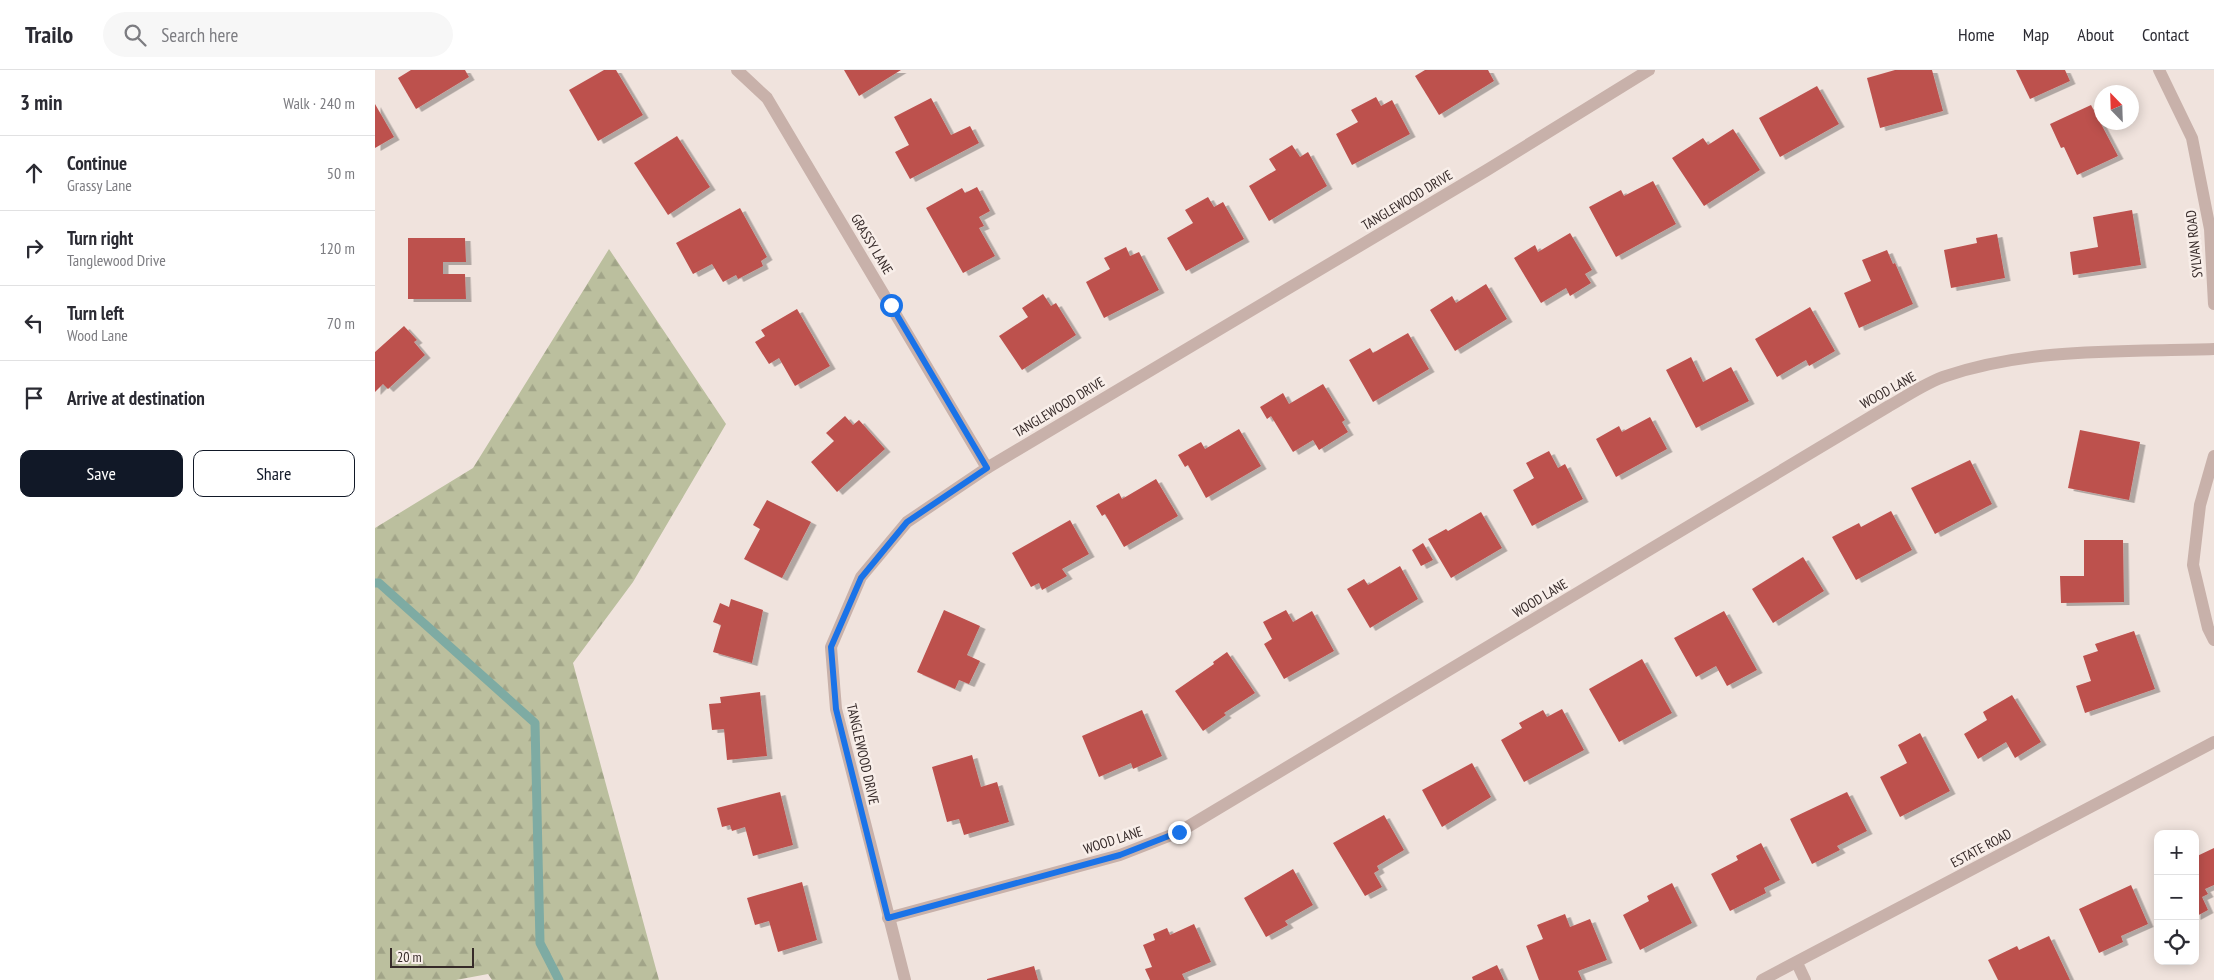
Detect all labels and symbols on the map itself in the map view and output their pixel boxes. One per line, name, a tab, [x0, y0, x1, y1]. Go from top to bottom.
north arrow	[2094, 85, 2139, 130]
street label: TANGLEWOOD DRIVE	[1358, 166, 1456, 234]
street label: SYLVAN ROAD	[2182, 209, 2206, 279]
street label: GRASSY LANE	[847, 211, 897, 277]
route start	[880, 294, 903, 317]
street label: WOOD LANE	[1857, 367, 1919, 413]
street label: TANGLEWOOD DRIVE	[1010, 373, 1108, 441]
street label: WOOD LANE	[1509, 575, 1571, 621]
street label: TANGLEWOOD DRIVE	[843, 702, 883, 806]
route end	[1168, 821, 1191, 844]
street label: WOOD LANE	[1081, 822, 1145, 858]
street label: ESTATE ROAD	[1948, 824, 2014, 872]
scale bar	[390, 945, 474, 968]

